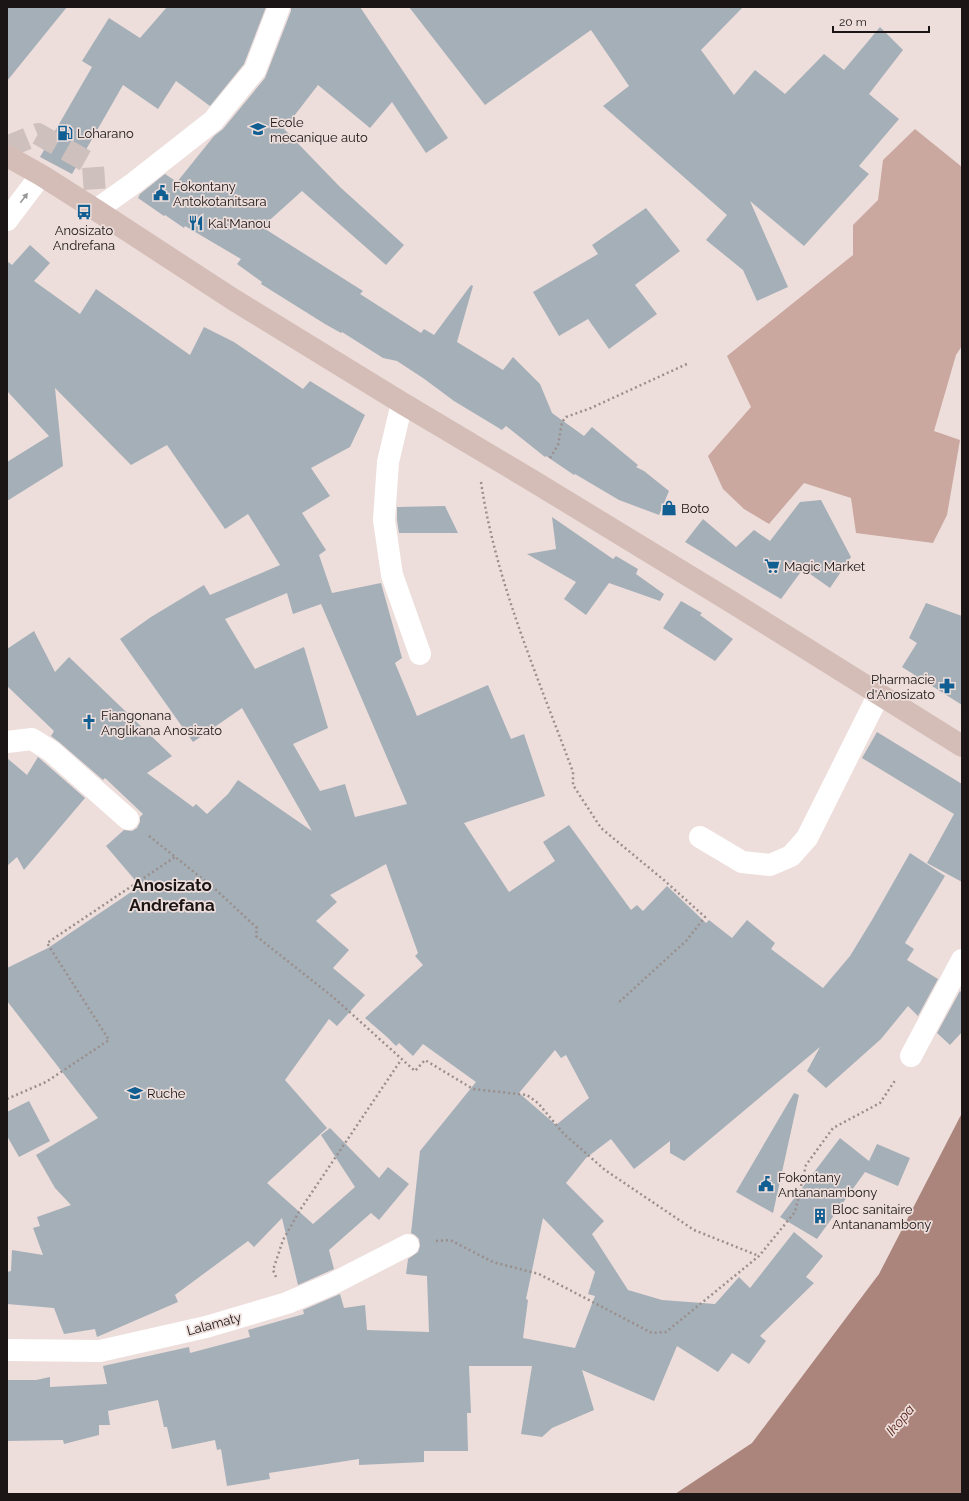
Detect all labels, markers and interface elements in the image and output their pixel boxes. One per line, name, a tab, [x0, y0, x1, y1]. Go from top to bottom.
scale bar	[833, 8, 929, 34]
text: 20 m	[839, 15, 867, 29]
place label: Ecole mecanique auto	[270, 115, 368, 145]
school or university icon: Ecole mecanique auto	[249, 120, 267, 138]
fuel station icon: Loharano	[56, 124, 74, 142]
place label: Loharano	[77, 126, 134, 141]
place label: Fokontany Antokotanitsara	[173, 179, 267, 209]
public building icon: Fokontany Antokotanitsara	[152, 184, 170, 202]
one-way arrow	[20, 192, 28, 203]
bus stop icon: Anosizato Andrefana	[75, 203, 93, 221]
restaurant icon: Kal'Manou	[187, 214, 205, 232]
place label: Kal'Manou	[208, 216, 271, 231]
place label: Anosizato Andrefana	[53, 223, 115, 253]
shop icon: Boto	[660, 499, 678, 517]
place label: Boto	[681, 501, 710, 516]
supermarket icon: Magic Market	[763, 557, 781, 575]
place label: Magic Market	[784, 559, 866, 574]
place label: Pharmacie d'Anosizato	[867, 672, 935, 702]
pharmacy icon: Pharmacie d'Anosizato	[938, 677, 956, 695]
place label: Fiangonana Anglikana Anosizato	[101, 708, 222, 738]
church icon: Fiangonana Anglikana Anosizato	[80, 713, 98, 731]
district label: Anosizato Andrefana	[129, 875, 215, 915]
school or university icon: Ruche	[126, 1084, 144, 1102]
place label: Ruche	[147, 1086, 186, 1101]
place label: Fokontany Antananambony	[778, 1170, 877, 1200]
public building icon: Fokontany Antananambony	[757, 1175, 775, 1193]
place label: Bloc sanitaire Antananambony	[832, 1202, 931, 1232]
building icon: Bloc sanitaire Antananambony	[811, 1207, 829, 1225]
street label: Lalamaty	[185, 1310, 243, 1338]
water label: Ikopa	[882, 1401, 918, 1439]

